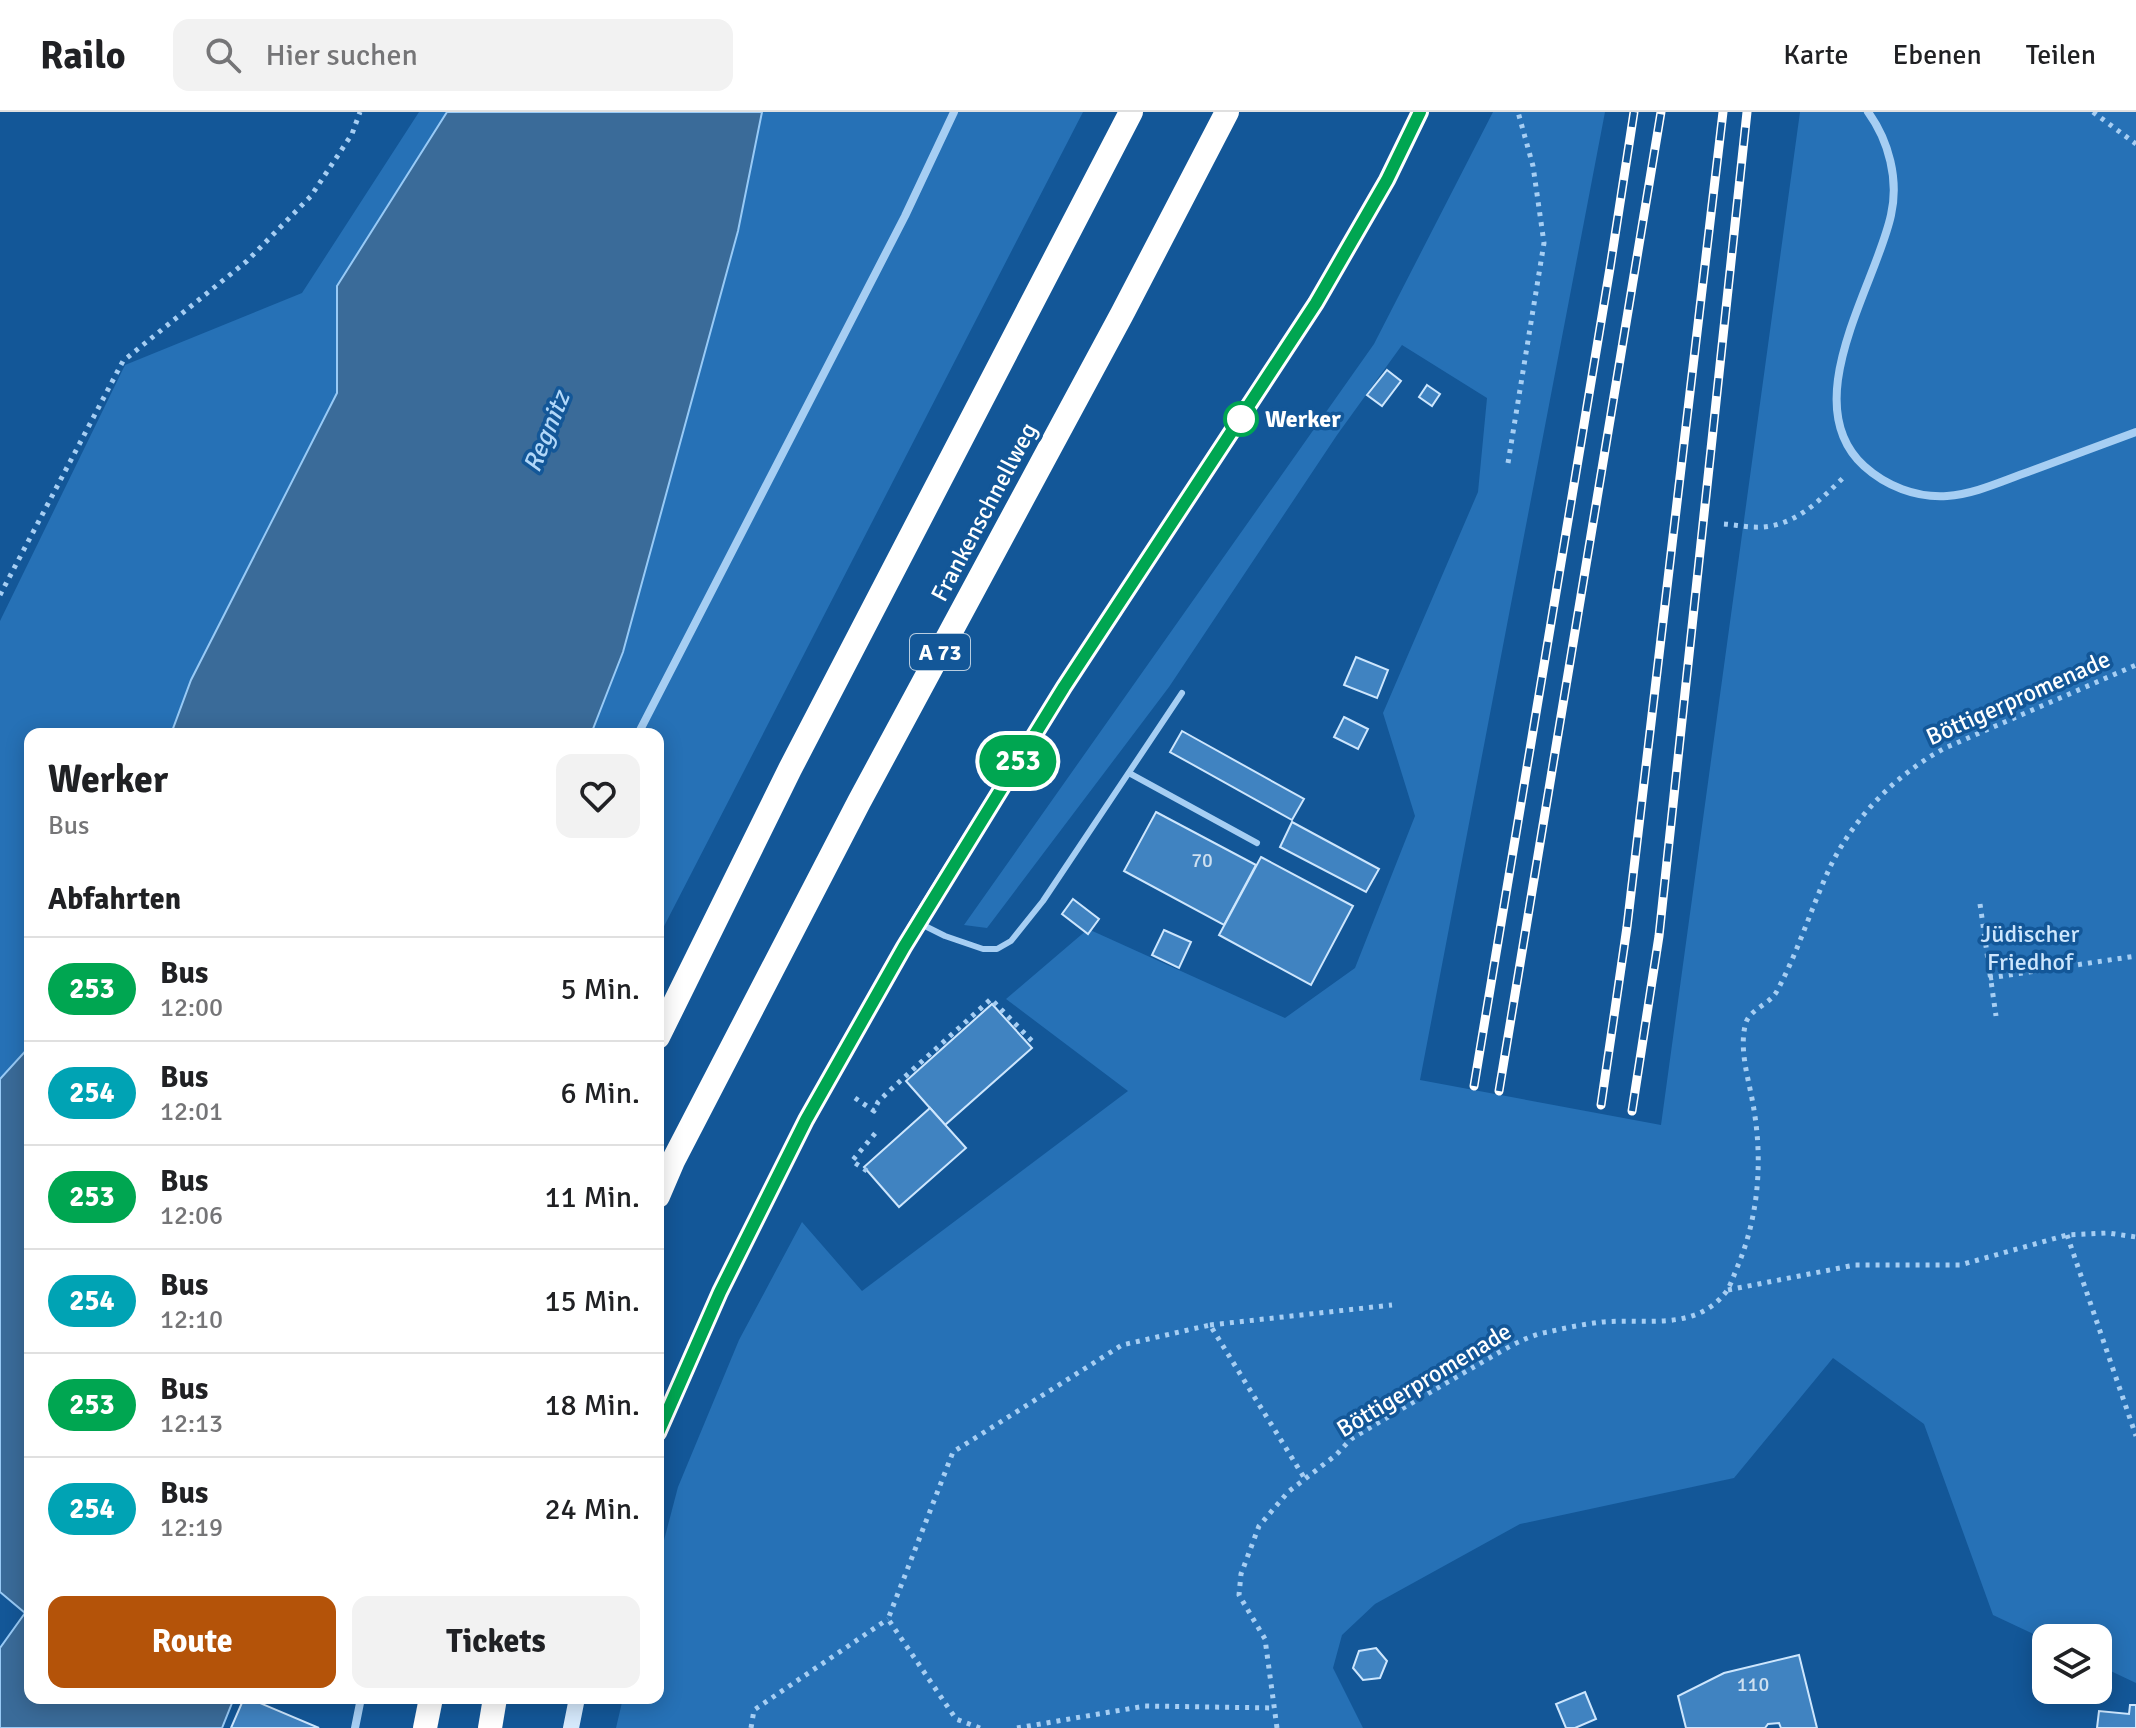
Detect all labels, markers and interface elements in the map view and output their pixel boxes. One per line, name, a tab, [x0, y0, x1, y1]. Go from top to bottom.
search box	[173, 19, 733, 91]
text: Railo	[40, 32, 125, 79]
icon: search	[201, 33, 245, 77]
text: Hier suchen	[265, 37, 418, 74]
text: Karte	[1783, 38, 1849, 72]
text: Ebenen	[1893, 38, 1982, 72]
text: Teilen	[2026, 38, 2096, 72]
water label: Regnitz	[516, 385, 579, 477]
marker: Werker	[1224, 402, 1258, 436]
place label: Werker	[1265, 404, 1341, 434]
street label: Frankenschnellweg	[924, 418, 1044, 606]
road number: A 73	[910, 634, 970, 670]
street label: Böttigerpromenade	[1921, 644, 2115, 752]
line badge: 253	[972, 735, 1064, 787]
text: 253	[995, 744, 1041, 778]
button: heart	[556, 754, 640, 838]
text: Werker	[48, 756, 168, 803]
text: Bus	[48, 810, 89, 842]
house number: 70	[1191, 848, 1213, 873]
text: Abfahrten	[48, 881, 181, 918]
park label: Jüdischer Friedhof	[1981, 919, 2080, 977]
text: Bus	[160, 955, 208, 992]
text: 5 Min.	[561, 971, 640, 1008]
text: 253	[69, 972, 115, 1006]
text: 12:00	[160, 992, 223, 1024]
text: Bus	[160, 1059, 208, 1096]
text: 6 Min.	[561, 1075, 640, 1112]
text: 254	[69, 1076, 115, 1110]
text: 12:01	[160, 1096, 223, 1128]
text: Bus	[160, 1163, 208, 1200]
text: 11 Min.	[544, 1179, 640, 1216]
text: 253	[69, 1180, 115, 1214]
text: 12:06	[160, 1200, 223, 1232]
text: Bus	[160, 1267, 208, 1304]
text: 15 Min.	[544, 1283, 640, 1320]
text: 254	[69, 1284, 115, 1318]
text: 12:10	[160, 1304, 223, 1336]
street label: Böttigerpromenade	[1331, 1316, 1517, 1444]
text: Bus	[160, 1371, 208, 1408]
text: 18 Min.	[544, 1387, 640, 1424]
text: 253	[69, 1388, 115, 1422]
text: 12:13	[160, 1408, 223, 1440]
text: Bus	[160, 1475, 208, 1512]
text: 24 Min.	[544, 1491, 640, 1528]
text: 254	[69, 1492, 115, 1526]
text: 12:19	[160, 1512, 223, 1544]
button: Route	[48, 1596, 336, 1688]
button: Tickets	[352, 1596, 640, 1688]
map controls	[2032, 1624, 2112, 1704]
button: layers	[2032, 1624, 2112, 1704]
house number: 110	[1737, 1672, 1769, 1697]

